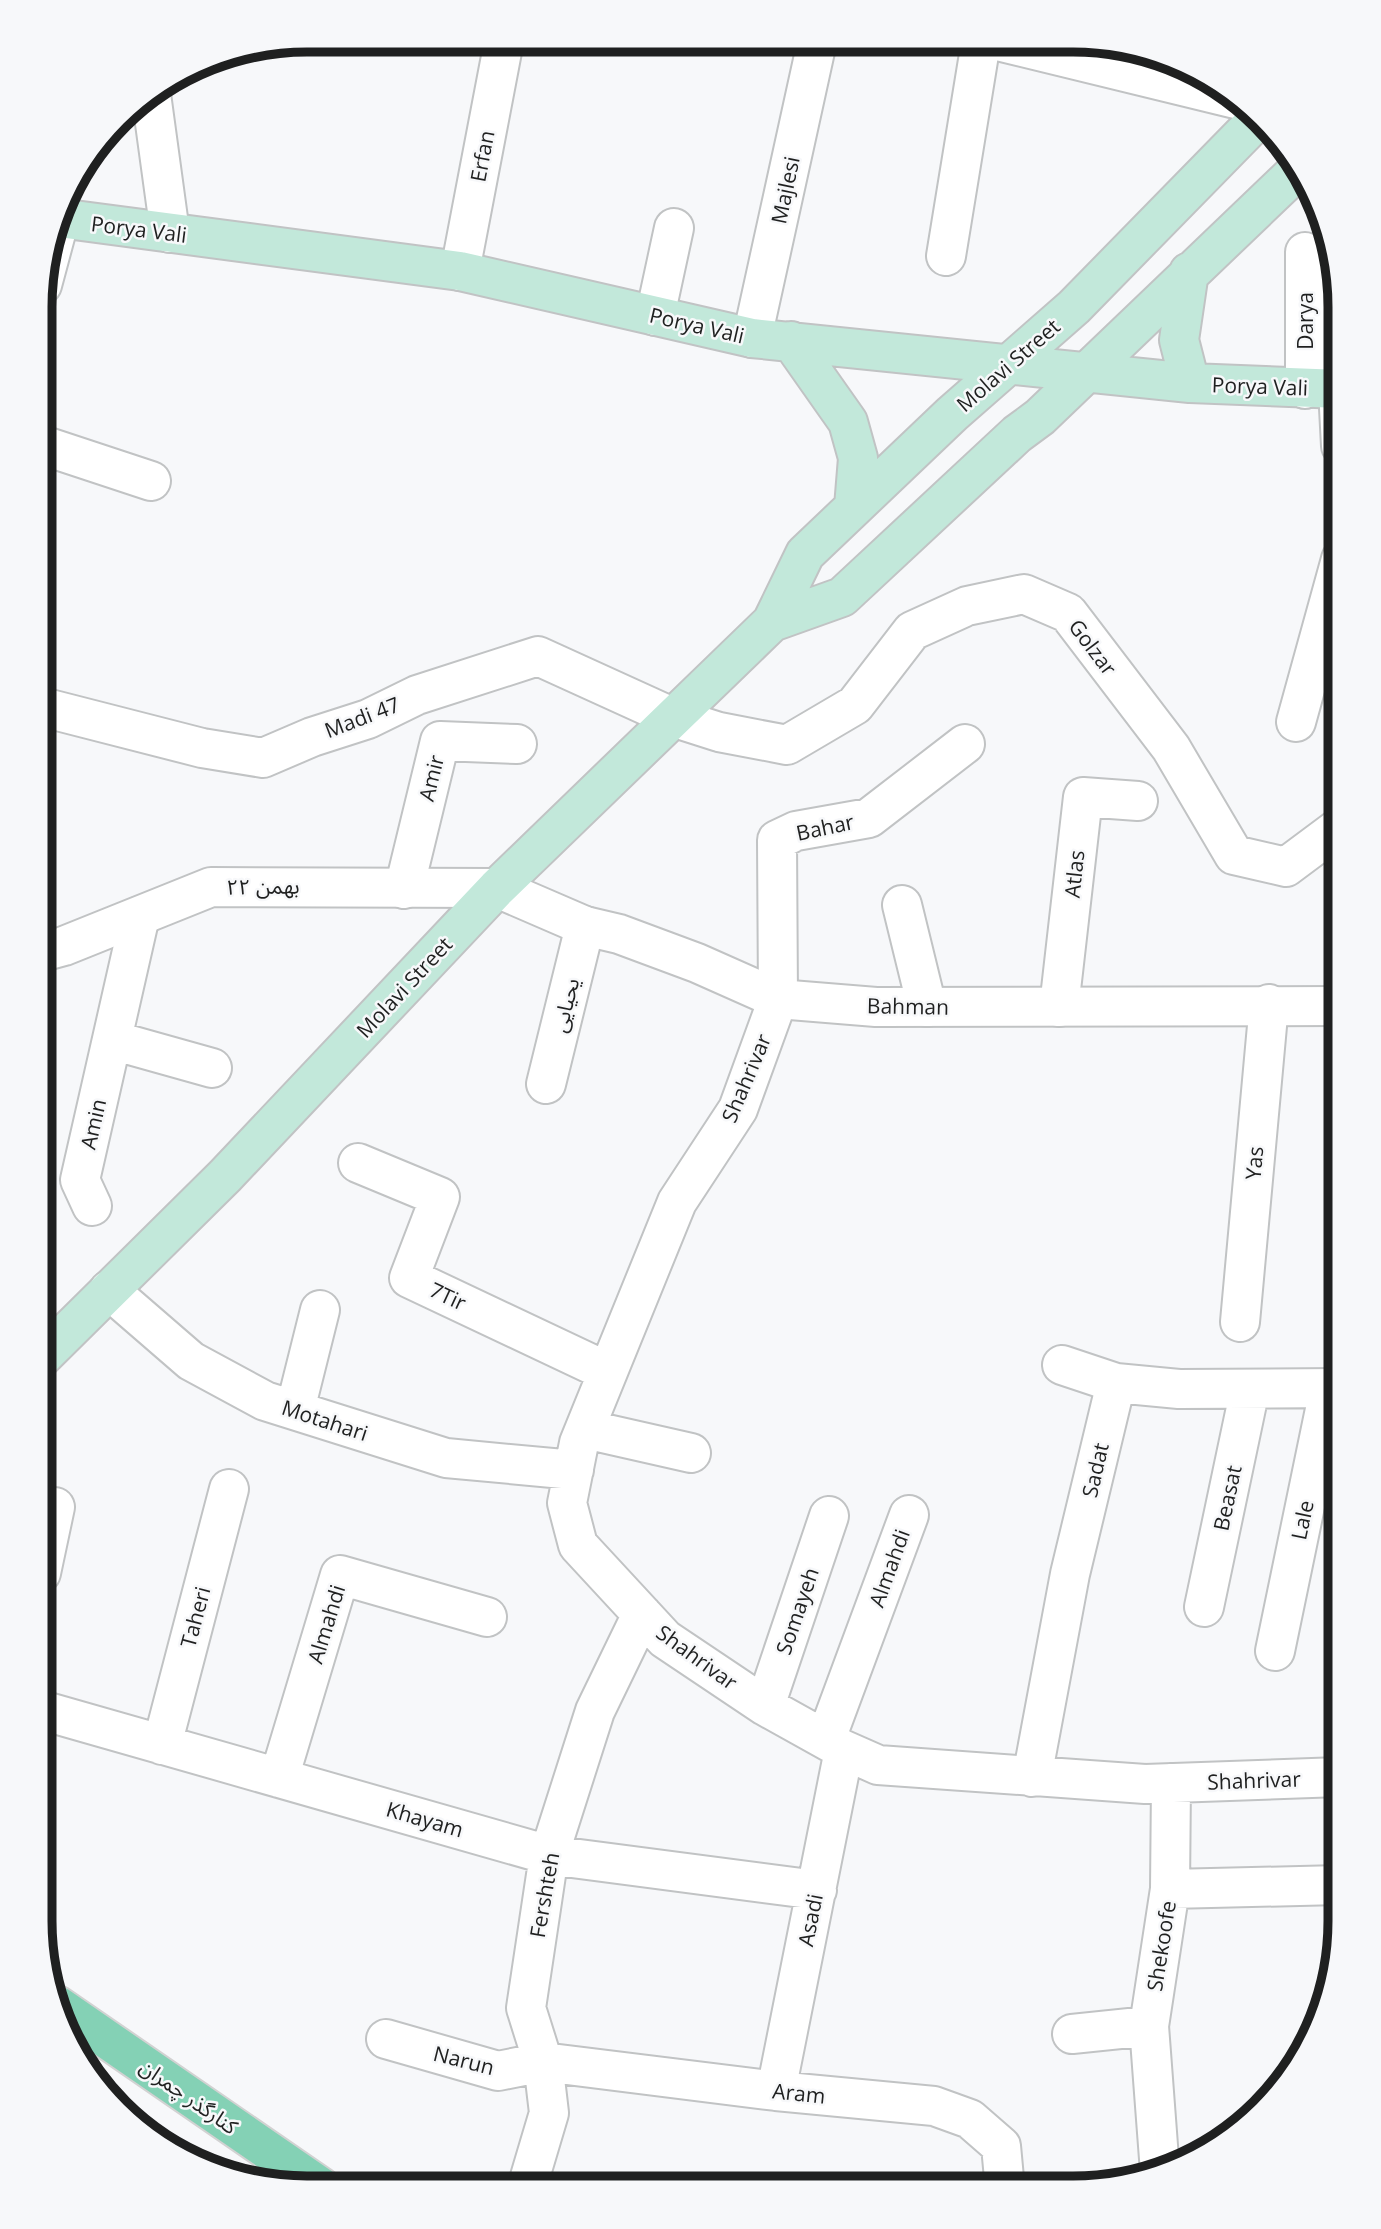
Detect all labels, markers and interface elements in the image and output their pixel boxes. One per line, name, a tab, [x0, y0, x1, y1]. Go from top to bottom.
street label: Erfan	[463, 128, 501, 184]
street label: Majlesi	[764, 154, 806, 226]
street label: Porya Vali	[90, 209, 188, 249]
street label: Darya	[1291, 292, 1319, 350]
street label: Porya Vali	[647, 301, 747, 349]
street label: Molavi Street	[950, 312, 1066, 418]
street label: Porya Vali	[1211, 370, 1309, 402]
street label: Golzar	[1063, 613, 1123, 681]
street label: Madi 47	[320, 690, 404, 744]
street label: Amir	[412, 752, 450, 804]
street label: Bahar	[794, 807, 857, 847]
street label: Atlas	[1058, 849, 1090, 899]
street label: ۲۲ بهمن	[226, 871, 300, 901]
street label: Molavi Street	[350, 931, 458, 1043]
street label: یحیایی	[545, 975, 585, 1035]
street label: Bahman	[867, 991, 949, 1021]
street label: Shahrivar	[715, 1029, 777, 1127]
street label: Amin	[74, 1096, 112, 1152]
street label: Yas	[1239, 1145, 1269, 1181]
street label: 7Tir	[425, 1275, 471, 1317]
street label: Motahari	[278, 1393, 372, 1447]
street label: Sadat	[1075, 1440, 1115, 1500]
street label: Beasat	[1206, 1463, 1248, 1533]
street label: Lale	[1284, 1498, 1320, 1542]
street label: Almahdi	[862, 1525, 916, 1611]
street label: Somayeh	[769, 1564, 825, 1658]
street label: Almahdi	[301, 1581, 351, 1667]
street label: Taheri	[173, 1584, 217, 1650]
street label: Shahrivar	[651, 1618, 743, 1696]
street label: Shahrivar	[1207, 1764, 1302, 1796]
street label: Khayam	[383, 1795, 467, 1843]
street label: Fershteh	[523, 1850, 565, 1940]
street label: Asadi	[791, 1891, 829, 1949]
street label: Shekoofe	[1140, 1899, 1182, 1993]
street label: Narun	[431, 2039, 497, 2081]
street label: کنارگذر چمران	[134, 2052, 244, 2140]
street label: Aram	[771, 2076, 827, 2110]

